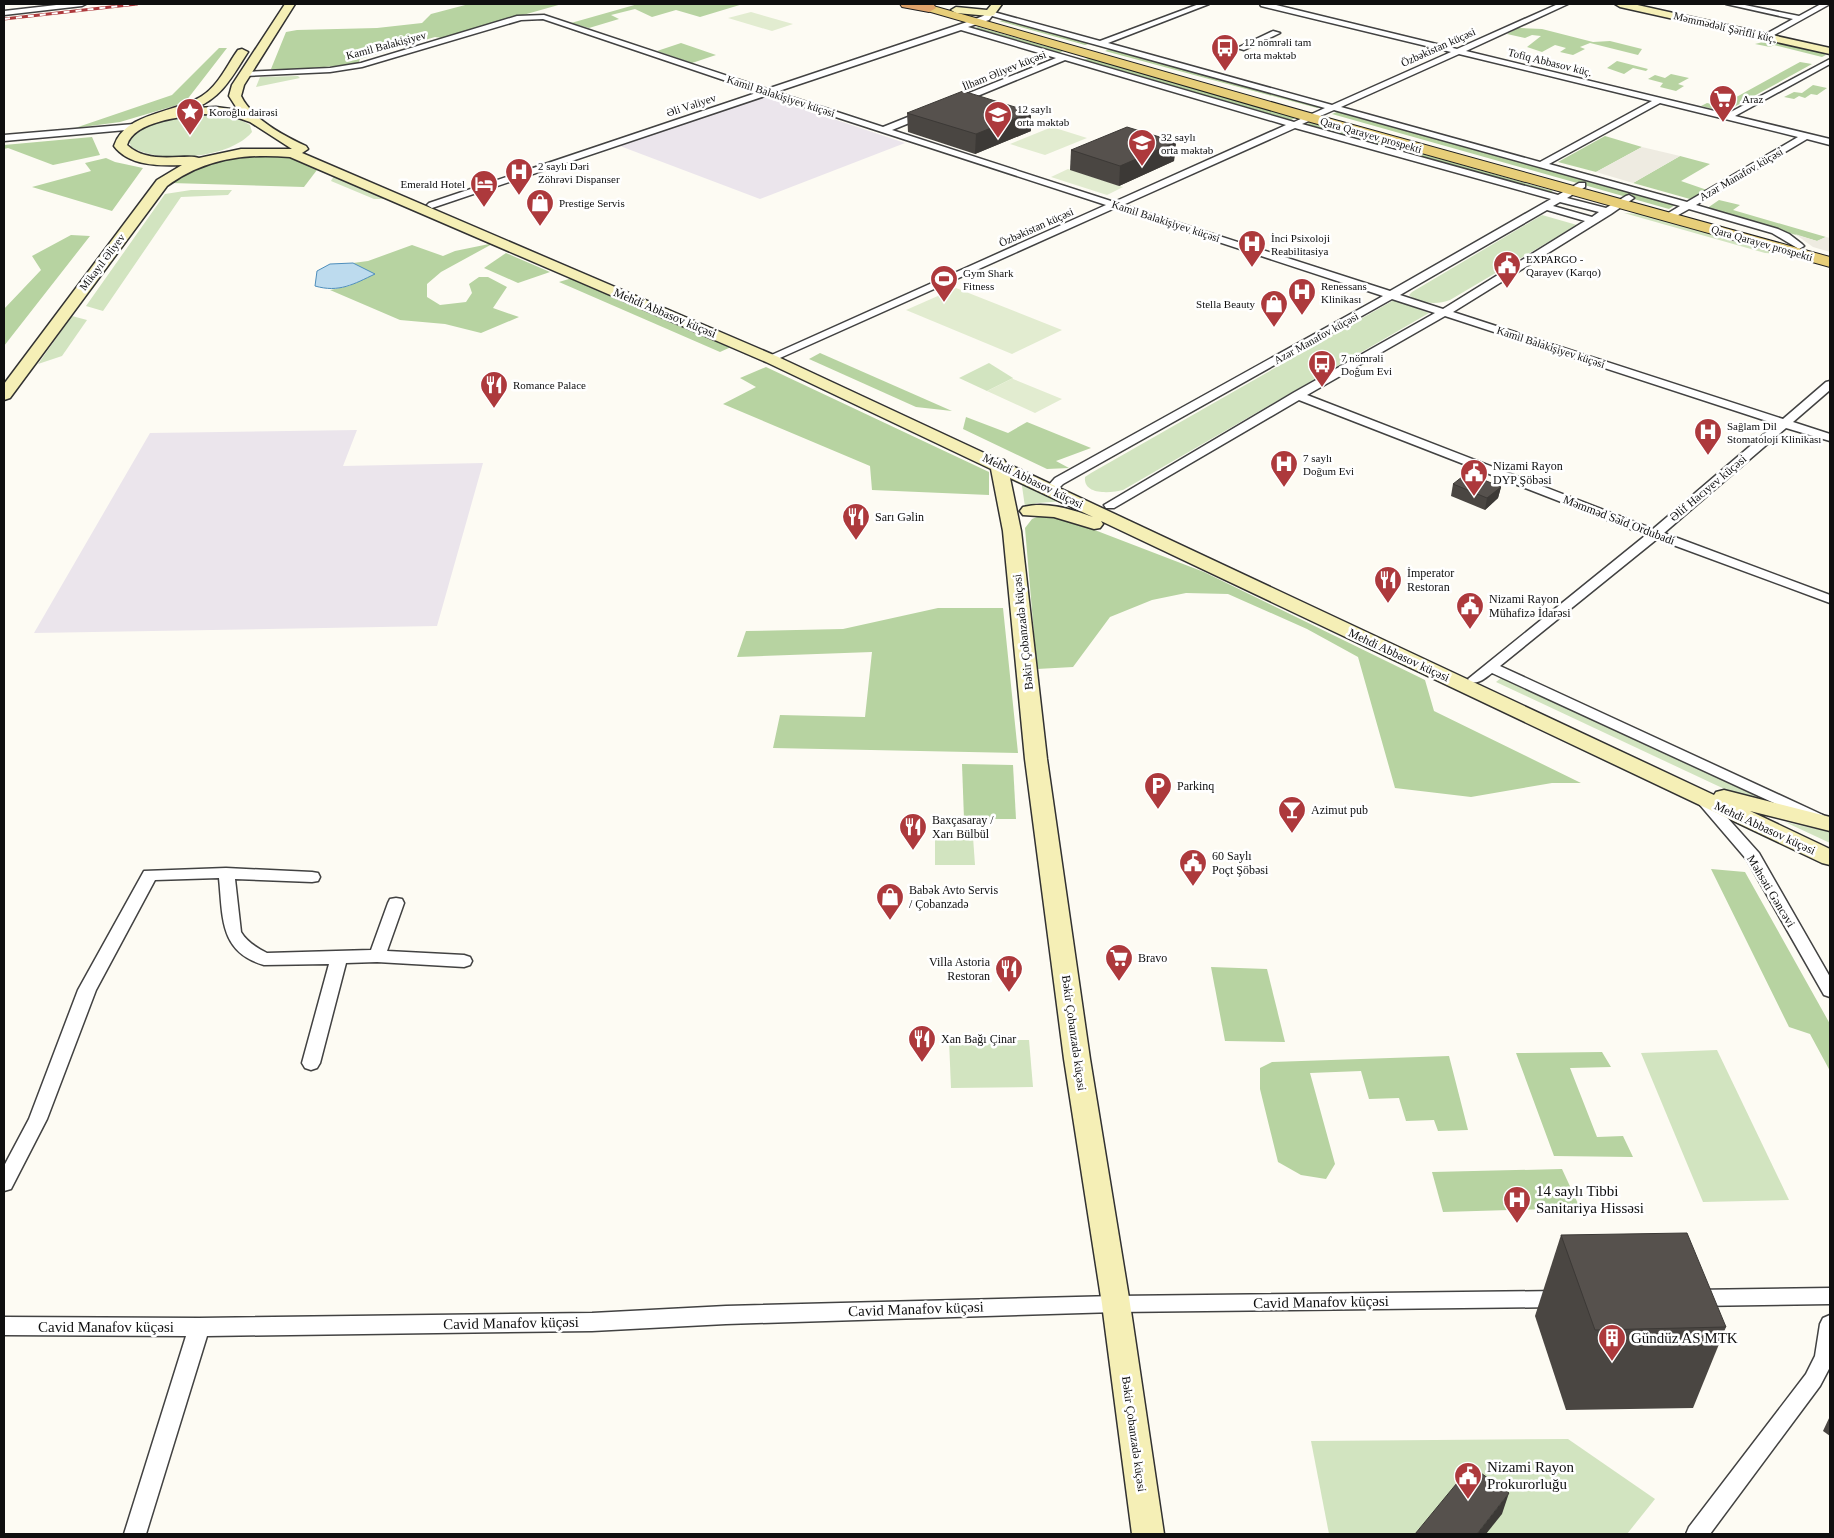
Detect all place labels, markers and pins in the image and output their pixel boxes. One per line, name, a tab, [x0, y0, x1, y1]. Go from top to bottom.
bus stop icon: 12 nömrəli tam orta məktəb	[1210, 33, 1240, 72]
place label: 12 nömrəli tam orta məktəb	[1244, 36, 1312, 61]
supermarket icon: Araz	[1708, 84, 1738, 123]
place label: Araz	[1742, 93, 1763, 105]
place icon: Koroğlu dairəsi	[175, 97, 205, 136]
school or university icon: 12 saylı orta məktəb	[983, 100, 1013, 139]
place label: 12 saylı orta məktəb	[1017, 103, 1070, 128]
place label: Koroğlu dairəsi	[209, 106, 278, 118]
school or university icon: 32 saylı orta məktəb	[1127, 128, 1157, 167]
place label: 32 saylı orta məktəb	[1161, 131, 1214, 156]
hospital icon: 2 saylı Dəri Zöhrəvi Dispanser	[504, 157, 534, 196]
place label: 2 saylı Dəri Zöhrəvi Dispanser	[538, 160, 620, 185]
hotel icon: Emerald Hotel	[469, 169, 499, 208]
place label: Emerald Hotel	[401, 178, 465, 190]
shop icon: Prestige Servis	[525, 188, 555, 227]
place label: Prestige Servis	[559, 197, 625, 209]
hospital icon: İnci Psixoloji Reabilitasiya	[1237, 229, 1267, 268]
place label: İnci Psixoloji Reabilitasiya	[1271, 232, 1330, 257]
public building icon: EXPARGO - Qarayev (Karqo)	[1492, 250, 1522, 289]
place label: EXPARGO - Qarayev (Karqo)	[1526, 253, 1601, 279]
sports icon: Gym Shark Fitness	[929, 264, 959, 303]
place label: Gym Shark Fitness	[963, 267, 1014, 292]
hospital icon: Renessans Klinikası	[1287, 277, 1317, 316]
place label: Renessans Klinikası	[1321, 280, 1367, 305]
shop icon: Stella Beauty	[1259, 289, 1289, 328]
place label: Stella Beauty	[1196, 298, 1255, 310]
bus stop icon: 7 nömrəli Doğum Evi	[1307, 349, 1337, 388]
place label: 7 nömrəli Doğum Evi	[1341, 352, 1392, 377]
restaurant icon: Romance Palace	[479, 370, 509, 409]
place label: Romance Palace	[513, 379, 586, 391]
hospital icon: Sağlam Dil Stomatoloji Klinikası	[1693, 417, 1723, 456]
place label: Sağlam Dil Stomatoloji Klinikası	[1727, 420, 1821, 445]
hospital icon: 7 saylı Doğum Evi	[1269, 449, 1299, 488]
place label: 7 saylı Doğum Evi	[1303, 452, 1354, 477]
public building icon: Nizami Rayon DYP Şöbəsi	[1459, 458, 1489, 497]
place label: Nizami Rayon DYP Şöbəsi	[1493, 459, 1563, 487]
restaurant icon: Sarı Gəlin	[841, 502, 871, 541]
place label: Sarı Gəlin	[875, 510, 924, 524]
restaurant icon: İmperator Restoran	[1373, 565, 1403, 604]
place label: İmperator Restoran	[1407, 566, 1454, 594]
public building icon: Nizami Rayon Mühafizə İdarəsi	[1455, 591, 1485, 630]
place label: Nizami Rayon Mühafizə İdarəsi	[1489, 592, 1571, 620]
parking icon: Parkinq	[1143, 771, 1173, 810]
place label: Parkinq	[1177, 779, 1214, 793]
bar icon: Azimut pub	[1277, 795, 1307, 834]
place label: Azimut pub	[1311, 803, 1368, 817]
restaurant icon: Baxçasaray / Xarı Bülbül	[898, 812, 928, 851]
place label: Baxçasaray / Xarı Bülbül	[932, 813, 994, 841]
public building icon: 60 Saylı Poçt Şöbəsi	[1178, 848, 1208, 887]
place label: 60 Saylı Poçt Şöbəsi	[1212, 849, 1269, 877]
shop icon: Babək Avto Servis / Çobanzadə	[875, 882, 905, 921]
place label: Babək Avto Servis / Çobanzadə	[909, 883, 998, 911]
supermarket icon: Bravo	[1104, 943, 1134, 982]
place label: Bravo	[1138, 951, 1167, 965]
restaurant icon: Villa Astoria Restoran	[994, 954, 1024, 993]
place label: Villa Astoria Restoran	[929, 955, 991, 983]
restaurant icon: Xan Bağı Çinar	[907, 1024, 937, 1063]
place label: Xan Bağı Çinar	[941, 1032, 1016, 1046]
place label: 14 saylı Tibbi Sanitariya Hissəsi	[1536, 1183, 1644, 1216]
hospital icon: 14 saylı Tibbi Sanitariya Hissəsi	[1502, 1185, 1532, 1224]
building icon: Gündüz AS MTK	[1597, 1323, 1627, 1362]
place label: Gündüz AS MTK	[1631, 1330, 1738, 1346]
place label: Nizami Rayon Prokurorluğu	[1487, 1459, 1575, 1492]
public building icon: Nizami Rayon Prokurorluğu	[1453, 1461, 1483, 1500]

